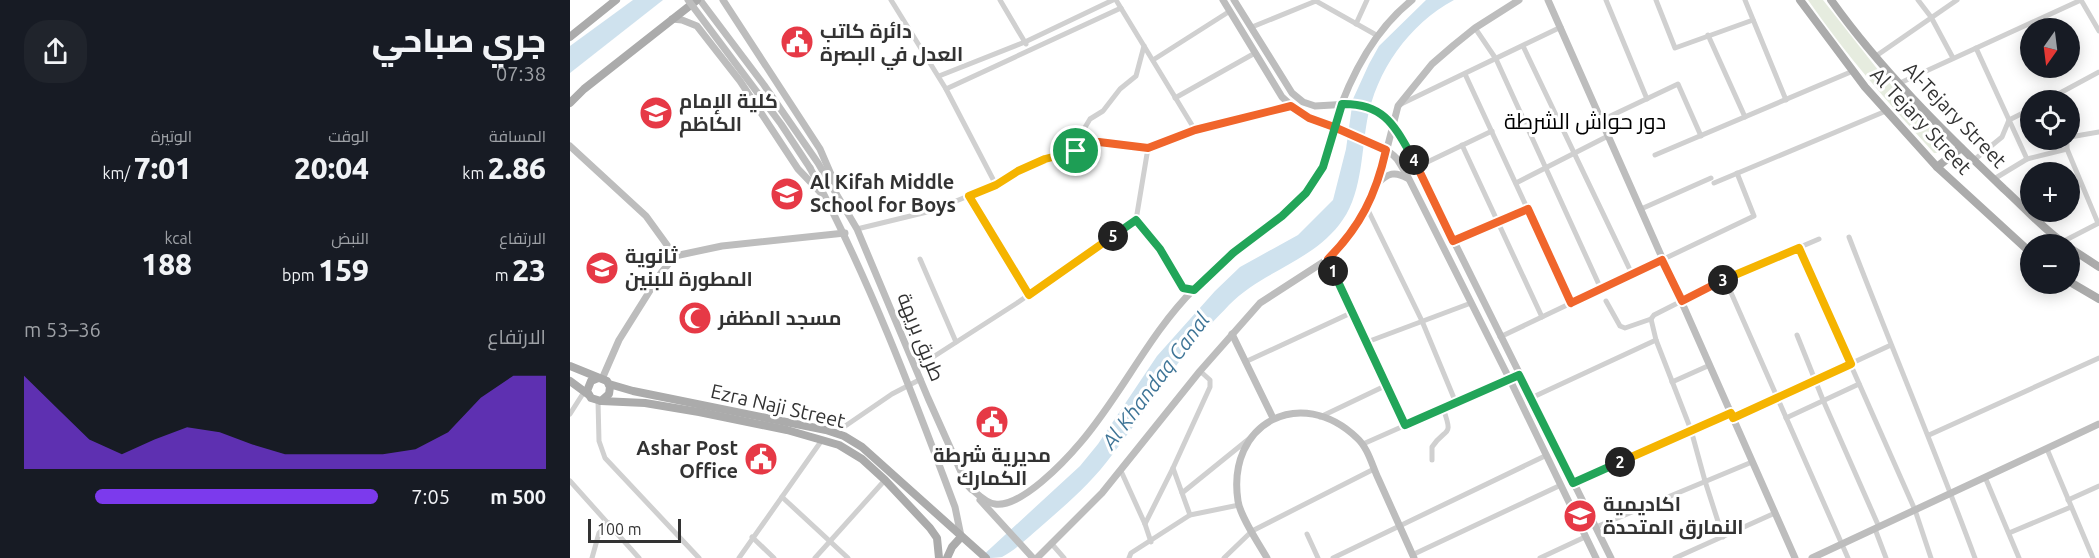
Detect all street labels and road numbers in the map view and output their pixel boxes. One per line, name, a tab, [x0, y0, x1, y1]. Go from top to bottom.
street label: Al-Tejary Street	[1899, 57, 2012, 172]
street label: Al Tejary Street	[1866, 63, 1977, 179]
street label: طريق بريهة	[891, 289, 950, 385]
street label: Ezra Naji Street	[709, 379, 848, 432]

